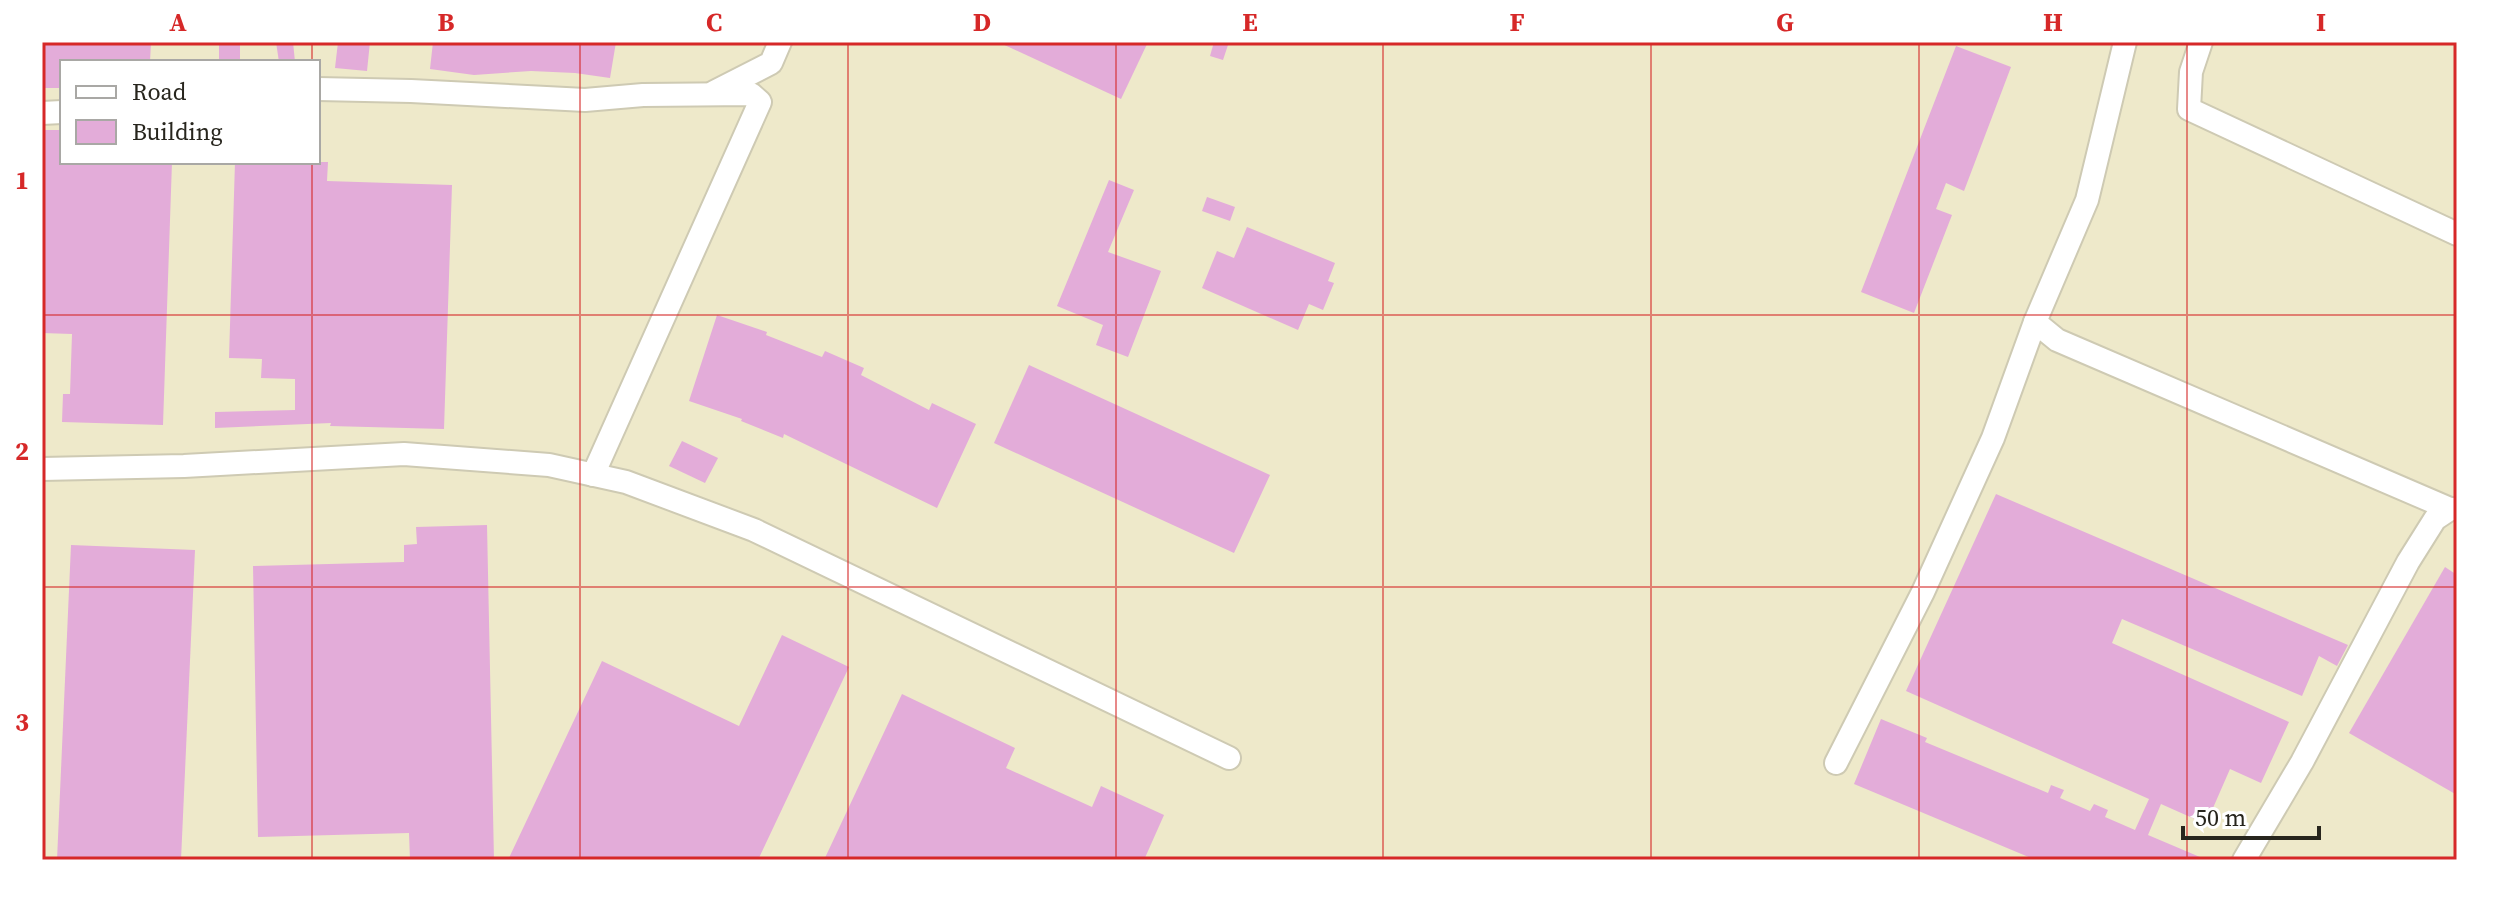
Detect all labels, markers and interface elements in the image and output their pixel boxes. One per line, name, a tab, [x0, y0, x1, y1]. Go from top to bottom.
text: A	[169, 4, 187, 40]
text: B	[438, 4, 455, 40]
text: C	[706, 4, 722, 40]
text: D	[973, 4, 991, 40]
text: E	[1242, 4, 1258, 40]
text: F	[1509, 4, 1525, 40]
text: G	[1776, 4, 1794, 40]
text: H	[2043, 4, 2063, 40]
text: I	[2316, 4, 2326, 40]
legend	[60, 60, 320, 164]
text: Road	[132, 75, 187, 108]
text: Building	[132, 115, 223, 148]
text: 1	[15, 162, 29, 198]
text: 2	[15, 433, 29, 469]
text: 3	[15, 704, 29, 740]
scale bar	[2183, 790, 2319, 840]
text: 50 m	[2195, 801, 2246, 834]

